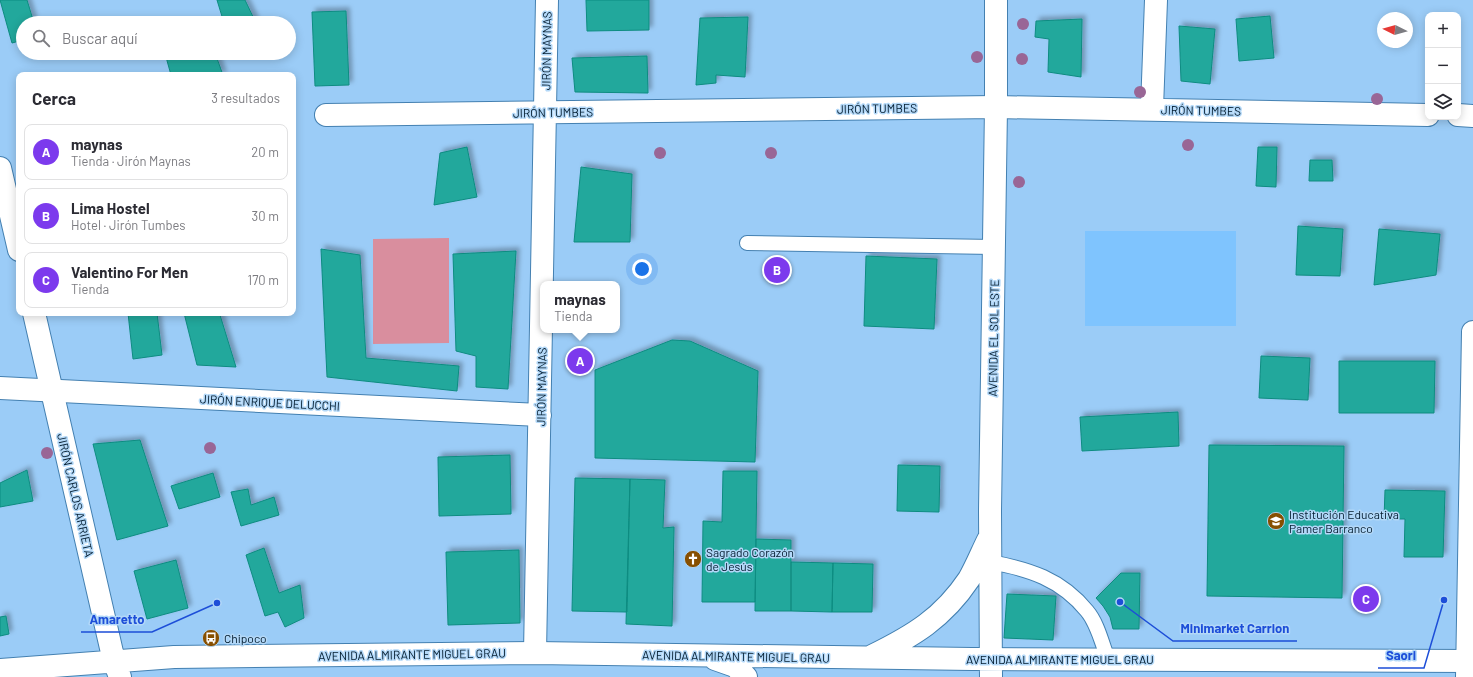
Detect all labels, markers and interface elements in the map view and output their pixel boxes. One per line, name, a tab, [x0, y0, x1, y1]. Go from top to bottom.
street label: JIRÓN MAYNAS	[538, 11, 554, 91]
north arrow	[1377, 12, 1413, 48]
map controls	[1425, 12, 1461, 120]
button: +	[1425, 12, 1461, 48]
search box	[16, 16, 296, 60]
icon: search	[30, 27, 52, 49]
text: Buscar aquí	[62, 29, 138, 47]
button: −	[1425, 48, 1461, 84]
button: layers	[1425, 84, 1461, 120]
text: Cerca	[32, 88, 76, 108]
text: 3 resultados	[211, 90, 280, 106]
street label: JIRÓN TUMBES	[837, 100, 917, 116]
street label: JIRÓN TUMBES	[1161, 102, 1241, 118]
street label: JIRÓN TUMBES	[513, 104, 593, 120]
text: maynas	[71, 135, 122, 153]
text: A	[42, 144, 50, 160]
text: 20 m	[251, 144, 279, 160]
text: Tienda · Jirón Maynas	[71, 153, 191, 169]
text: Lima Hostel	[71, 199, 150, 217]
text: B	[42, 208, 50, 224]
text: 30 m	[252, 208, 279, 224]
text: Hotel · Jirón Tumbes	[71, 217, 186, 233]
pin: B	[764, 255, 790, 285]
your location	[632, 259, 652, 279]
text: Valentino For Men	[71, 263, 188, 281]
text: C	[42, 272, 50, 288]
text: 170 m	[248, 272, 279, 288]
street label: AVENIDA EL SOL ESTE	[985, 279, 1001, 397]
text: Tienda	[71, 281, 109, 297]
popup	[540, 281, 620, 333]
text: maynas	[554, 290, 606, 308]
text: Tienda	[554, 308, 592, 324]
pin: A	[567, 346, 593, 376]
street label: JIRÓN MAYNAS	[533, 347, 549, 427]
street label: JIRÓN ENRIQUE DELUCCHI	[200, 391, 340, 413]
street label: JIRÓN CARLOS ARRIETA	[55, 432, 97, 558]
place label: Institución Educativa Pamer Barranco	[1289, 507, 1399, 535]
school or university icon: Institución Educativa Pamer Barranco	[1266, 511, 1286, 531]
place label: Sagrado Corazón de Jesús	[706, 545, 794, 573]
church icon: Sagrado Corazón de Jesús	[683, 549, 703, 569]
pin: C	[1353, 584, 1379, 614]
callout: Amaretto	[81, 607, 152, 632]
text: Amaretto	[89, 611, 145, 627]
callout: Minimarket Carrion	[1173, 616, 1297, 641]
text: Minimarket Carrion	[1181, 620, 1289, 636]
bus stop icon: Chipoco	[201, 628, 221, 648]
place label: Chipoco	[224, 631, 267, 645]
callout: Saori	[1378, 643, 1424, 668]
street label: AVENIDA ALMIRANTE MIGUEL GRAU	[318, 645, 506, 663]
street label: AVENIDA ALMIRANTE MIGUEL GRAU	[642, 647, 830, 665]
text: Saori	[1386, 647, 1416, 663]
street label: AVENIDA ALMIRANTE MIGUEL GRAU	[966, 652, 1154, 666]

